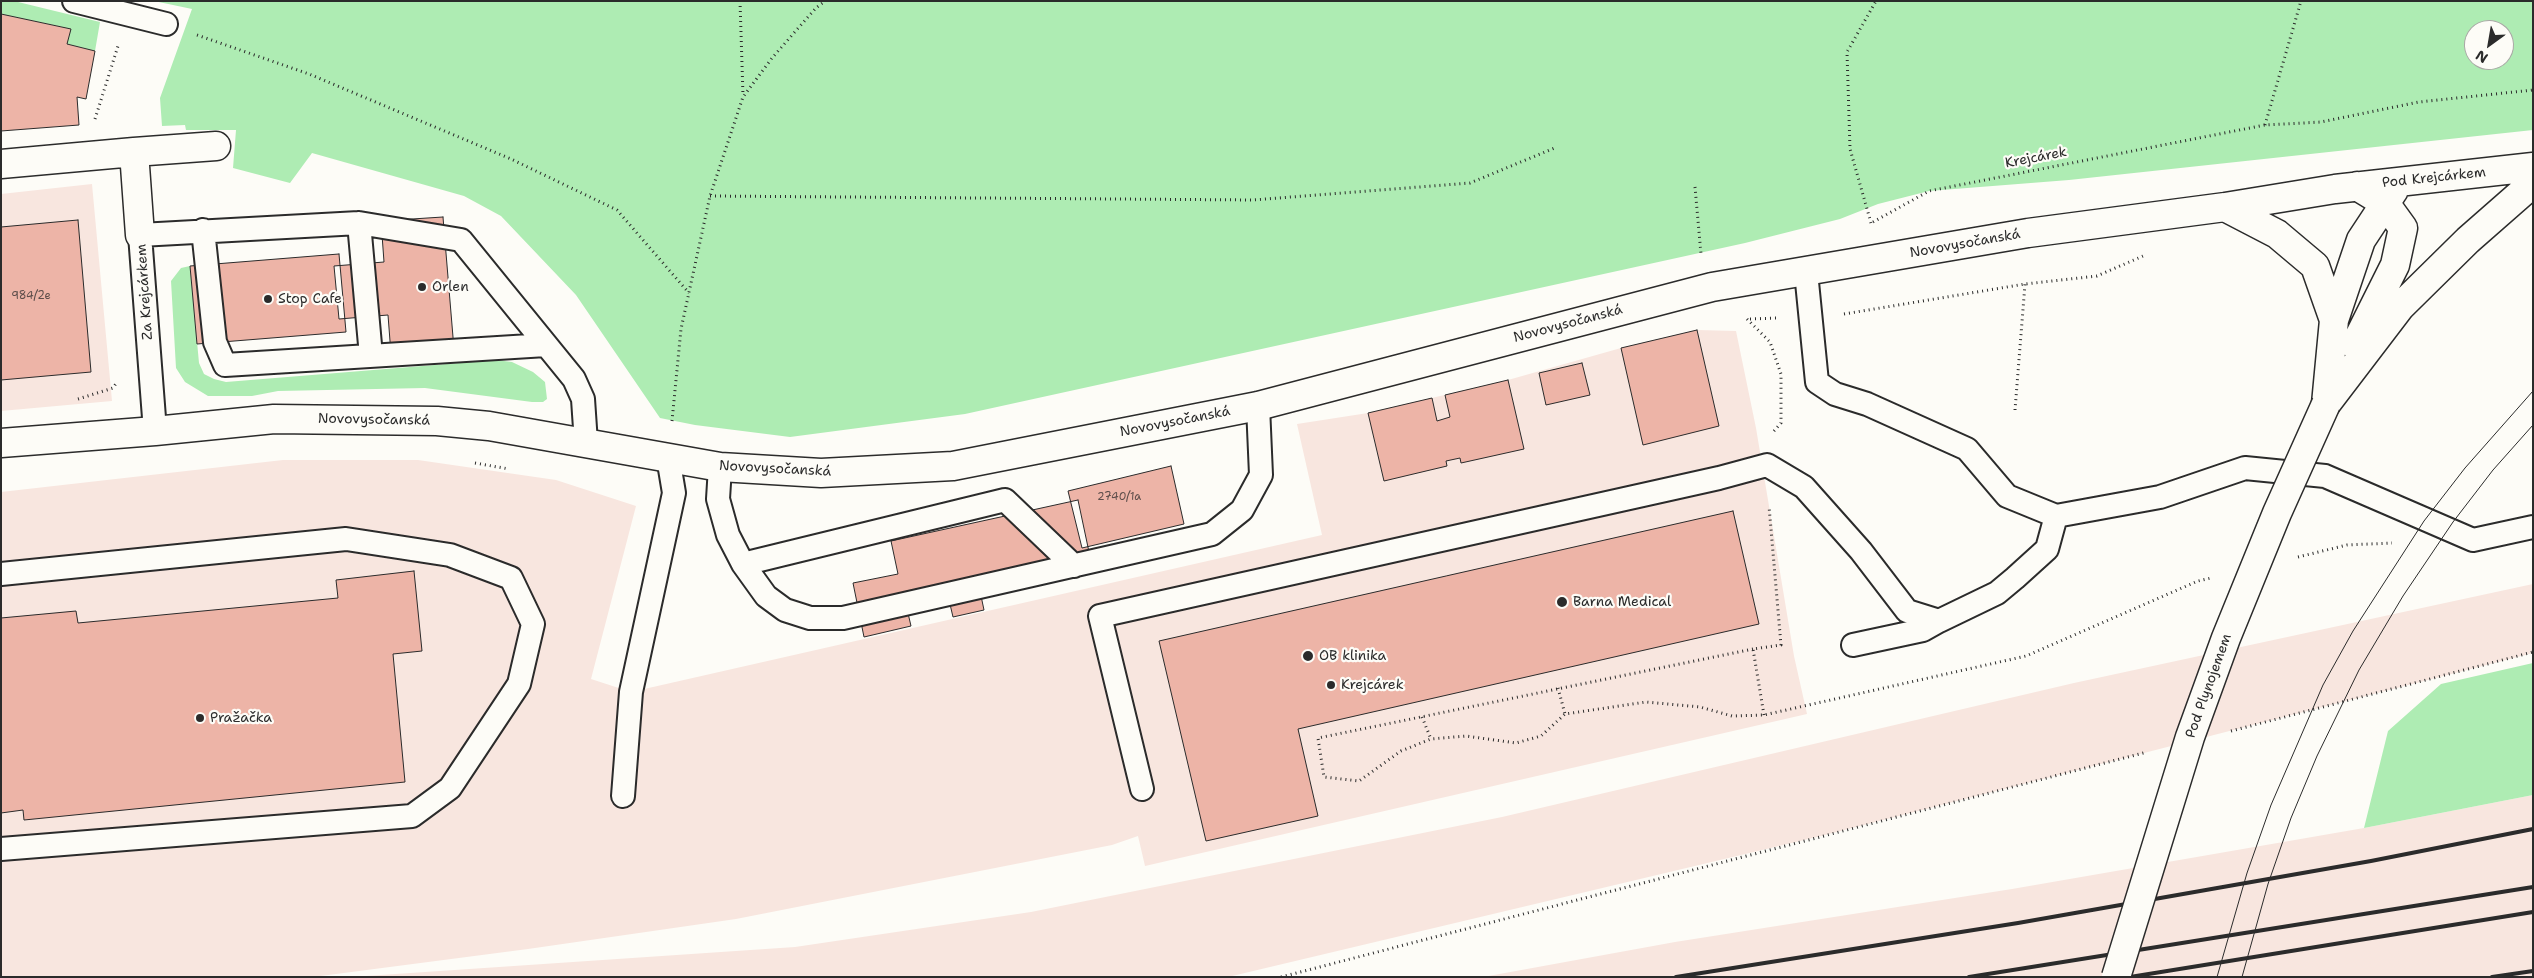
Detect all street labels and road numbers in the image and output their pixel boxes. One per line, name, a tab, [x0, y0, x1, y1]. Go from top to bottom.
street label: Krejcárek	[2004, 144, 2068, 172]
street label: Pod Krejcárkem	[2381, 164, 2487, 192]
street label: Novovysočanská	[1908, 226, 2022, 262]
street label: Za Krejcárkem	[133, 243, 157, 341]
street label: Novovysočanská	[1512, 301, 1624, 347]
street label: Novovysočanská	[1118, 403, 1232, 441]
street label: Novovysočanská	[318, 411, 430, 429]
street label: Novovysočanská	[719, 458, 831, 480]
street label: Pod Plynojemem	[2182, 631, 2236, 741]

